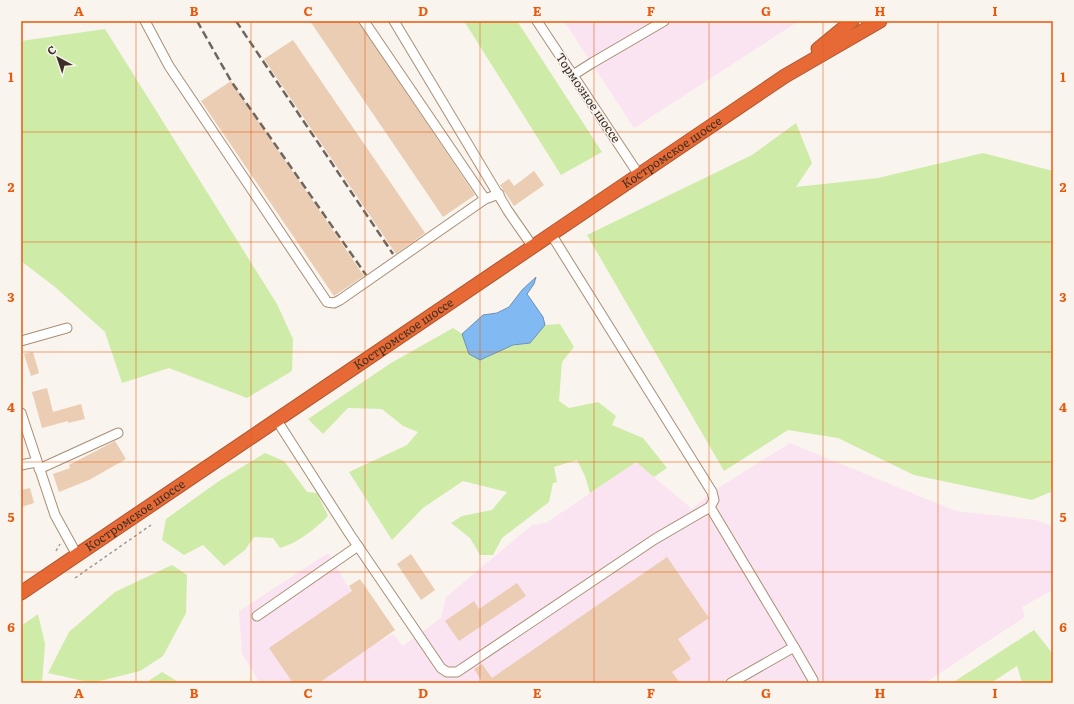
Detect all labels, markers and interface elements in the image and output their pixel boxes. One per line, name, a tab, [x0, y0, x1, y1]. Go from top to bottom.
text: A	[74, 1, 84, 20]
text: B	[190, 1, 199, 20]
text: C	[303, 1, 313, 20]
text: D	[418, 1, 428, 20]
text: E	[533, 1, 542, 20]
text: F	[647, 1, 655, 20]
text: G	[761, 1, 771, 20]
text: H	[875, 1, 886, 20]
text: I	[992, 1, 998, 20]
north arrow	[38, 38, 78, 78]
text: С	[43, 41, 59, 58]
street label: Тормозное шоссе	[552, 49, 626, 146]
text: 1	[8, 67, 14, 86]
text: 1	[1060, 67, 1066, 86]
street label: Костромское шоссе	[618, 111, 725, 192]
text: 2	[8, 177, 15, 196]
text: 2	[1060, 177, 1067, 196]
text: 3	[7, 287, 15, 306]
text: 3	[1059, 287, 1067, 306]
street label: Костромское шоссе	[349, 293, 457, 374]
text: 4	[7, 397, 15, 416]
text: 4	[1059, 397, 1067, 416]
street label: Костромское шоссе	[81, 474, 188, 555]
text: 5	[7, 507, 15, 526]
text: 5	[1059, 507, 1067, 526]
text: 6	[7, 617, 15, 636]
text: 6	[1059, 617, 1067, 636]
text: A	[74, 683, 84, 702]
text: B	[190, 683, 199, 702]
text: C	[303, 683, 313, 702]
text: D	[418, 683, 428, 702]
text: E	[533, 683, 542, 702]
text: F	[647, 683, 655, 702]
text: G	[761, 683, 771, 702]
text: H	[875, 683, 886, 702]
text: I	[992, 683, 998, 702]

